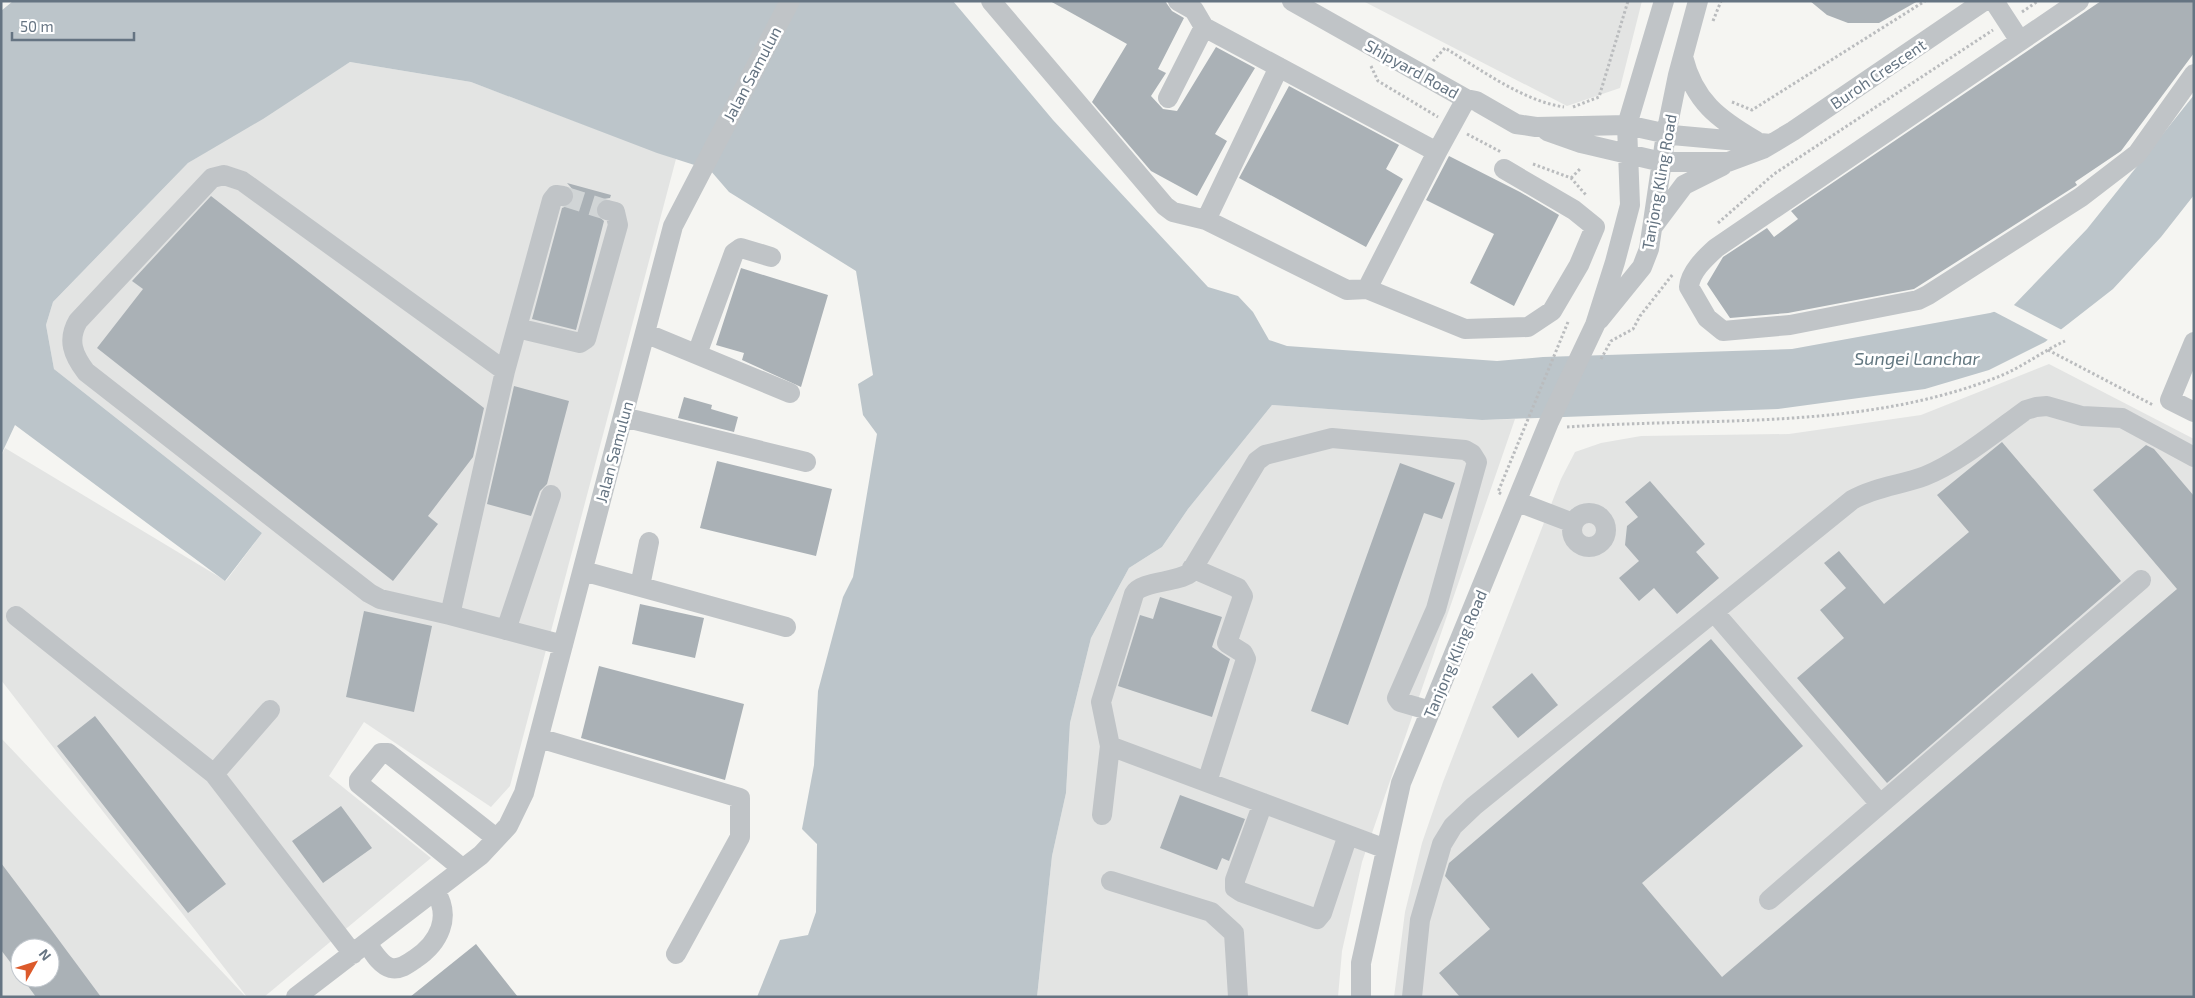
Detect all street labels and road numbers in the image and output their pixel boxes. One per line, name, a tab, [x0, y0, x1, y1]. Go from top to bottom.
street label: Jalan Samulun	[719, 23, 785, 124]
street label: Shipyard Road	[1362, 35, 1463, 102]
street label: Buroh Crescent	[1826, 35, 1929, 112]
street label: Tanjong Kling Road	[1637, 113, 1681, 251]
street label: Jalan Samulun	[591, 399, 636, 505]
street label: Tanjong Kling Road	[1419, 587, 1491, 721]

